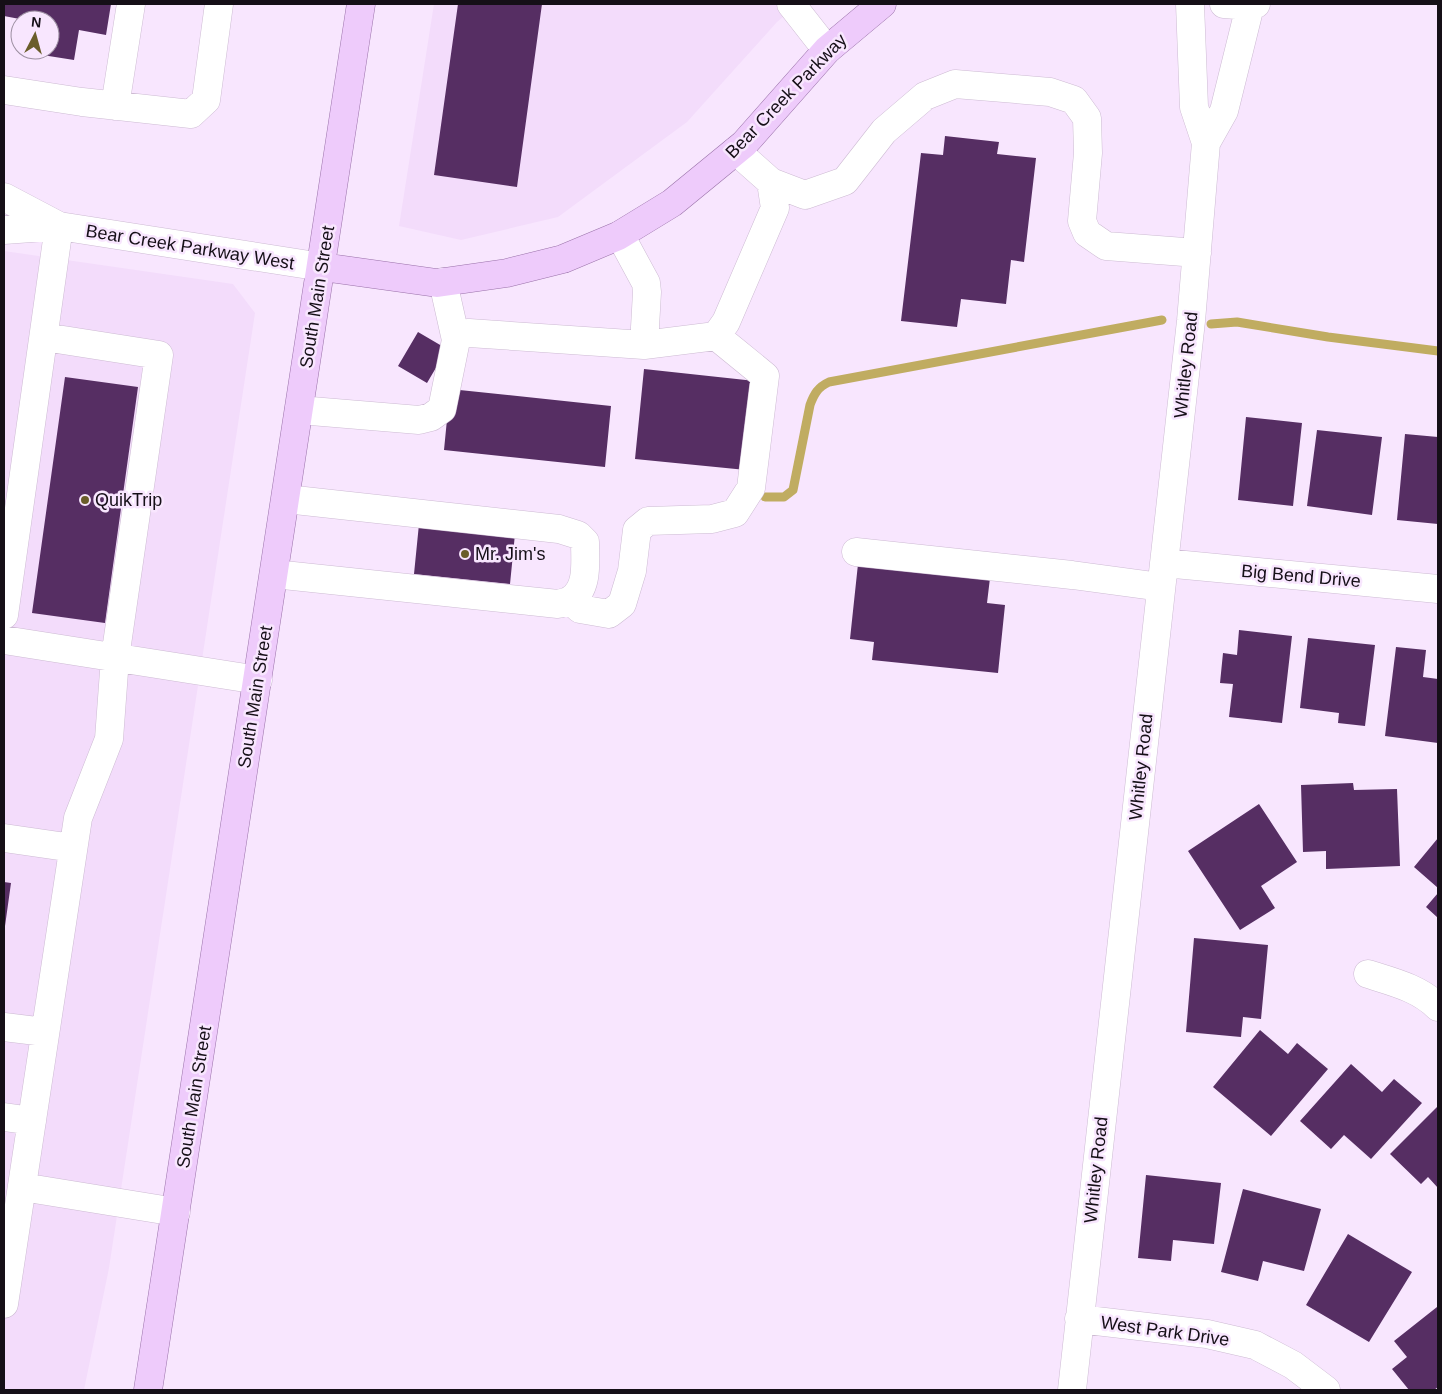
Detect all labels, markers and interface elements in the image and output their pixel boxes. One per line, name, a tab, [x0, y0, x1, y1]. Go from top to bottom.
north arrow	[10, 10, 60, 60]
text: N	[30, 14, 42, 31]
street label: Bear Creek Parkway	[721, 30, 851, 162]
street label: Bear Creek Parkway West	[84, 221, 296, 273]
street label: South Main Street	[296, 224, 338, 370]
street label: Whitley Road	[1170, 311, 1202, 419]
place label: QuikTrip	[95, 490, 162, 510]
marker: QuikTrip	[79, 494, 91, 506]
place label: Mr. Jim's	[475, 544, 545, 564]
marker: Mr. Jim's	[459, 548, 471, 560]
street label: Big Bend Drive	[1240, 561, 1362, 591]
street label: South Main Street	[234, 624, 276, 770]
street label: Whitley Road	[1125, 713, 1157, 821]
street label: South Main Street	[173, 1024, 215, 1170]
street label: Whitley Road	[1080, 1116, 1112, 1224]
street label: West Park Drive	[1099, 1312, 1231, 1350]

